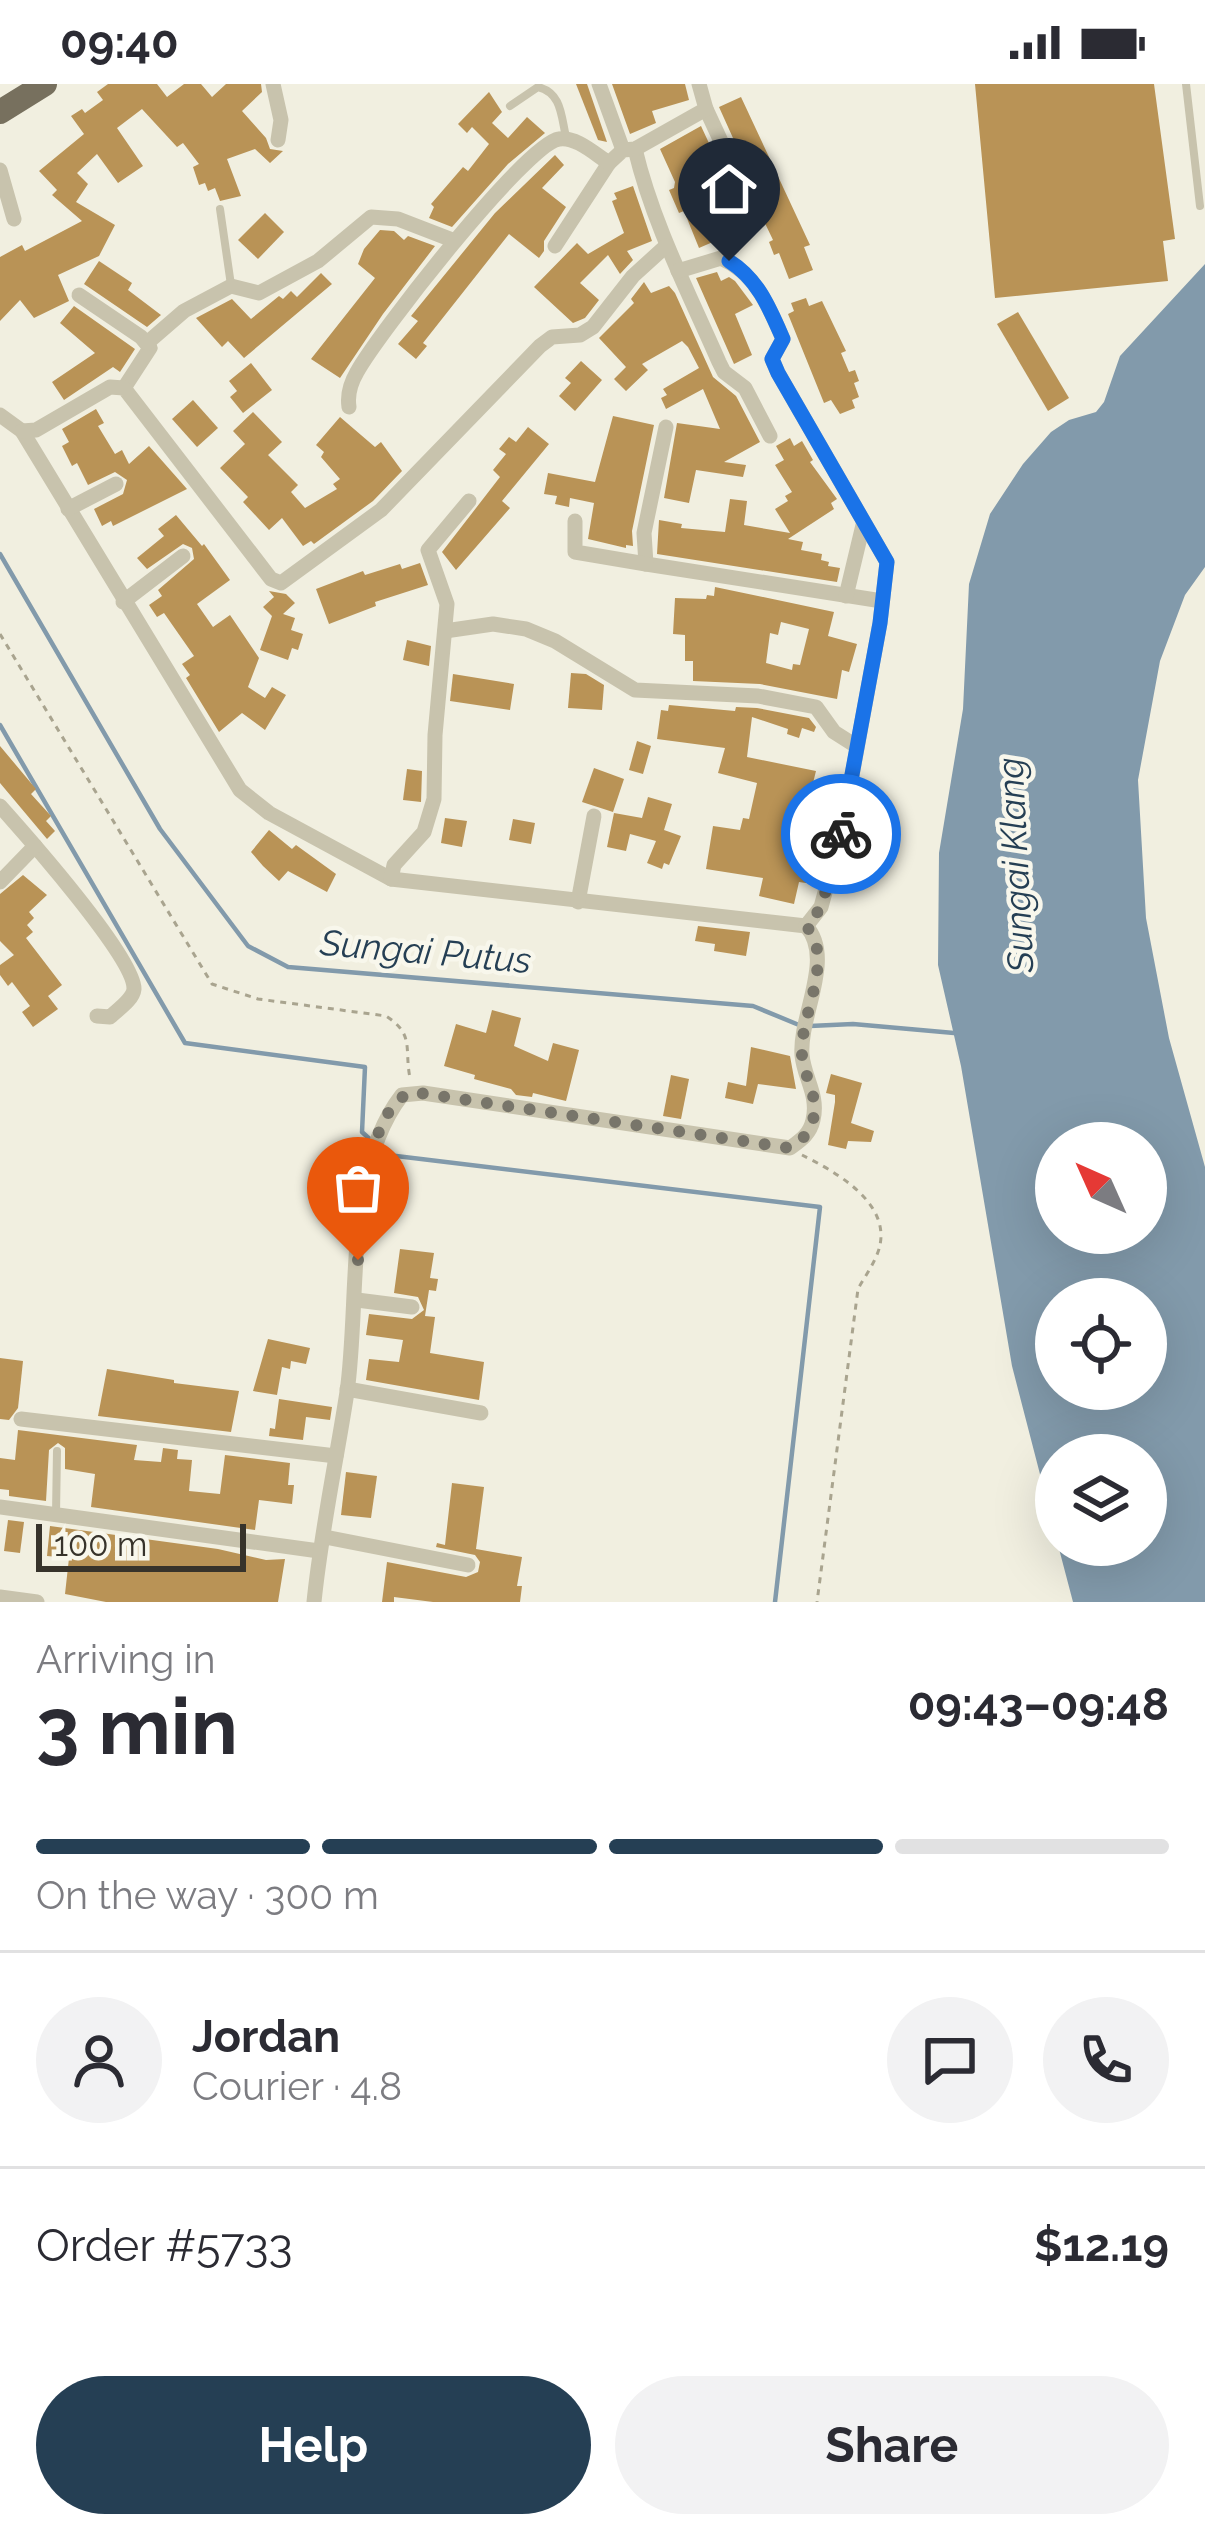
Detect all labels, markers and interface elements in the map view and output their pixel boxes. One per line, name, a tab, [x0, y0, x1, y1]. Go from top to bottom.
text: 09:40	[60, 16, 179, 69]
pin	[678, 138, 780, 261]
icon: home	[696, 156, 762, 222]
water label: Sungai Klang	[988, 756, 1042, 975]
courier	[781, 774, 901, 894]
icon: bike	[808, 801, 874, 867]
water label: Sungai Putus	[318, 921, 533, 981]
north arrow	[1035, 1122, 1167, 1254]
map controls	[1035, 1122, 1167, 1566]
pin	[307, 1137, 409, 1260]
icon: bag	[325, 1155, 391, 1221]
button: locate	[1035, 1278, 1167, 1410]
button: layers	[1035, 1434, 1167, 1566]
scale bar	[36, 1518, 246, 1571]
text: 100 m	[54, 1525, 147, 1564]
text: Arriving in	[36, 1636, 216, 1682]
text: 09:43–09:48	[908, 1678, 1169, 1731]
text: 3 min	[36, 1681, 238, 1772]
text: On the way · 300 m	[36, 1872, 379, 1918]
button: person	[36, 1997, 162, 2123]
button: chat	[887, 1997, 1013, 2123]
button: phone	[1043, 1997, 1169, 2123]
text: Jordan	[192, 2010, 340, 2063]
text: Courier · 4.8	[192, 2063, 402, 2109]
text: Order #5733	[36, 2219, 293, 2272]
text: $12.19	[1034, 2219, 1169, 2272]
button: Help	[36, 2376, 591, 2514]
button: Share	[615, 2376, 1169, 2514]

